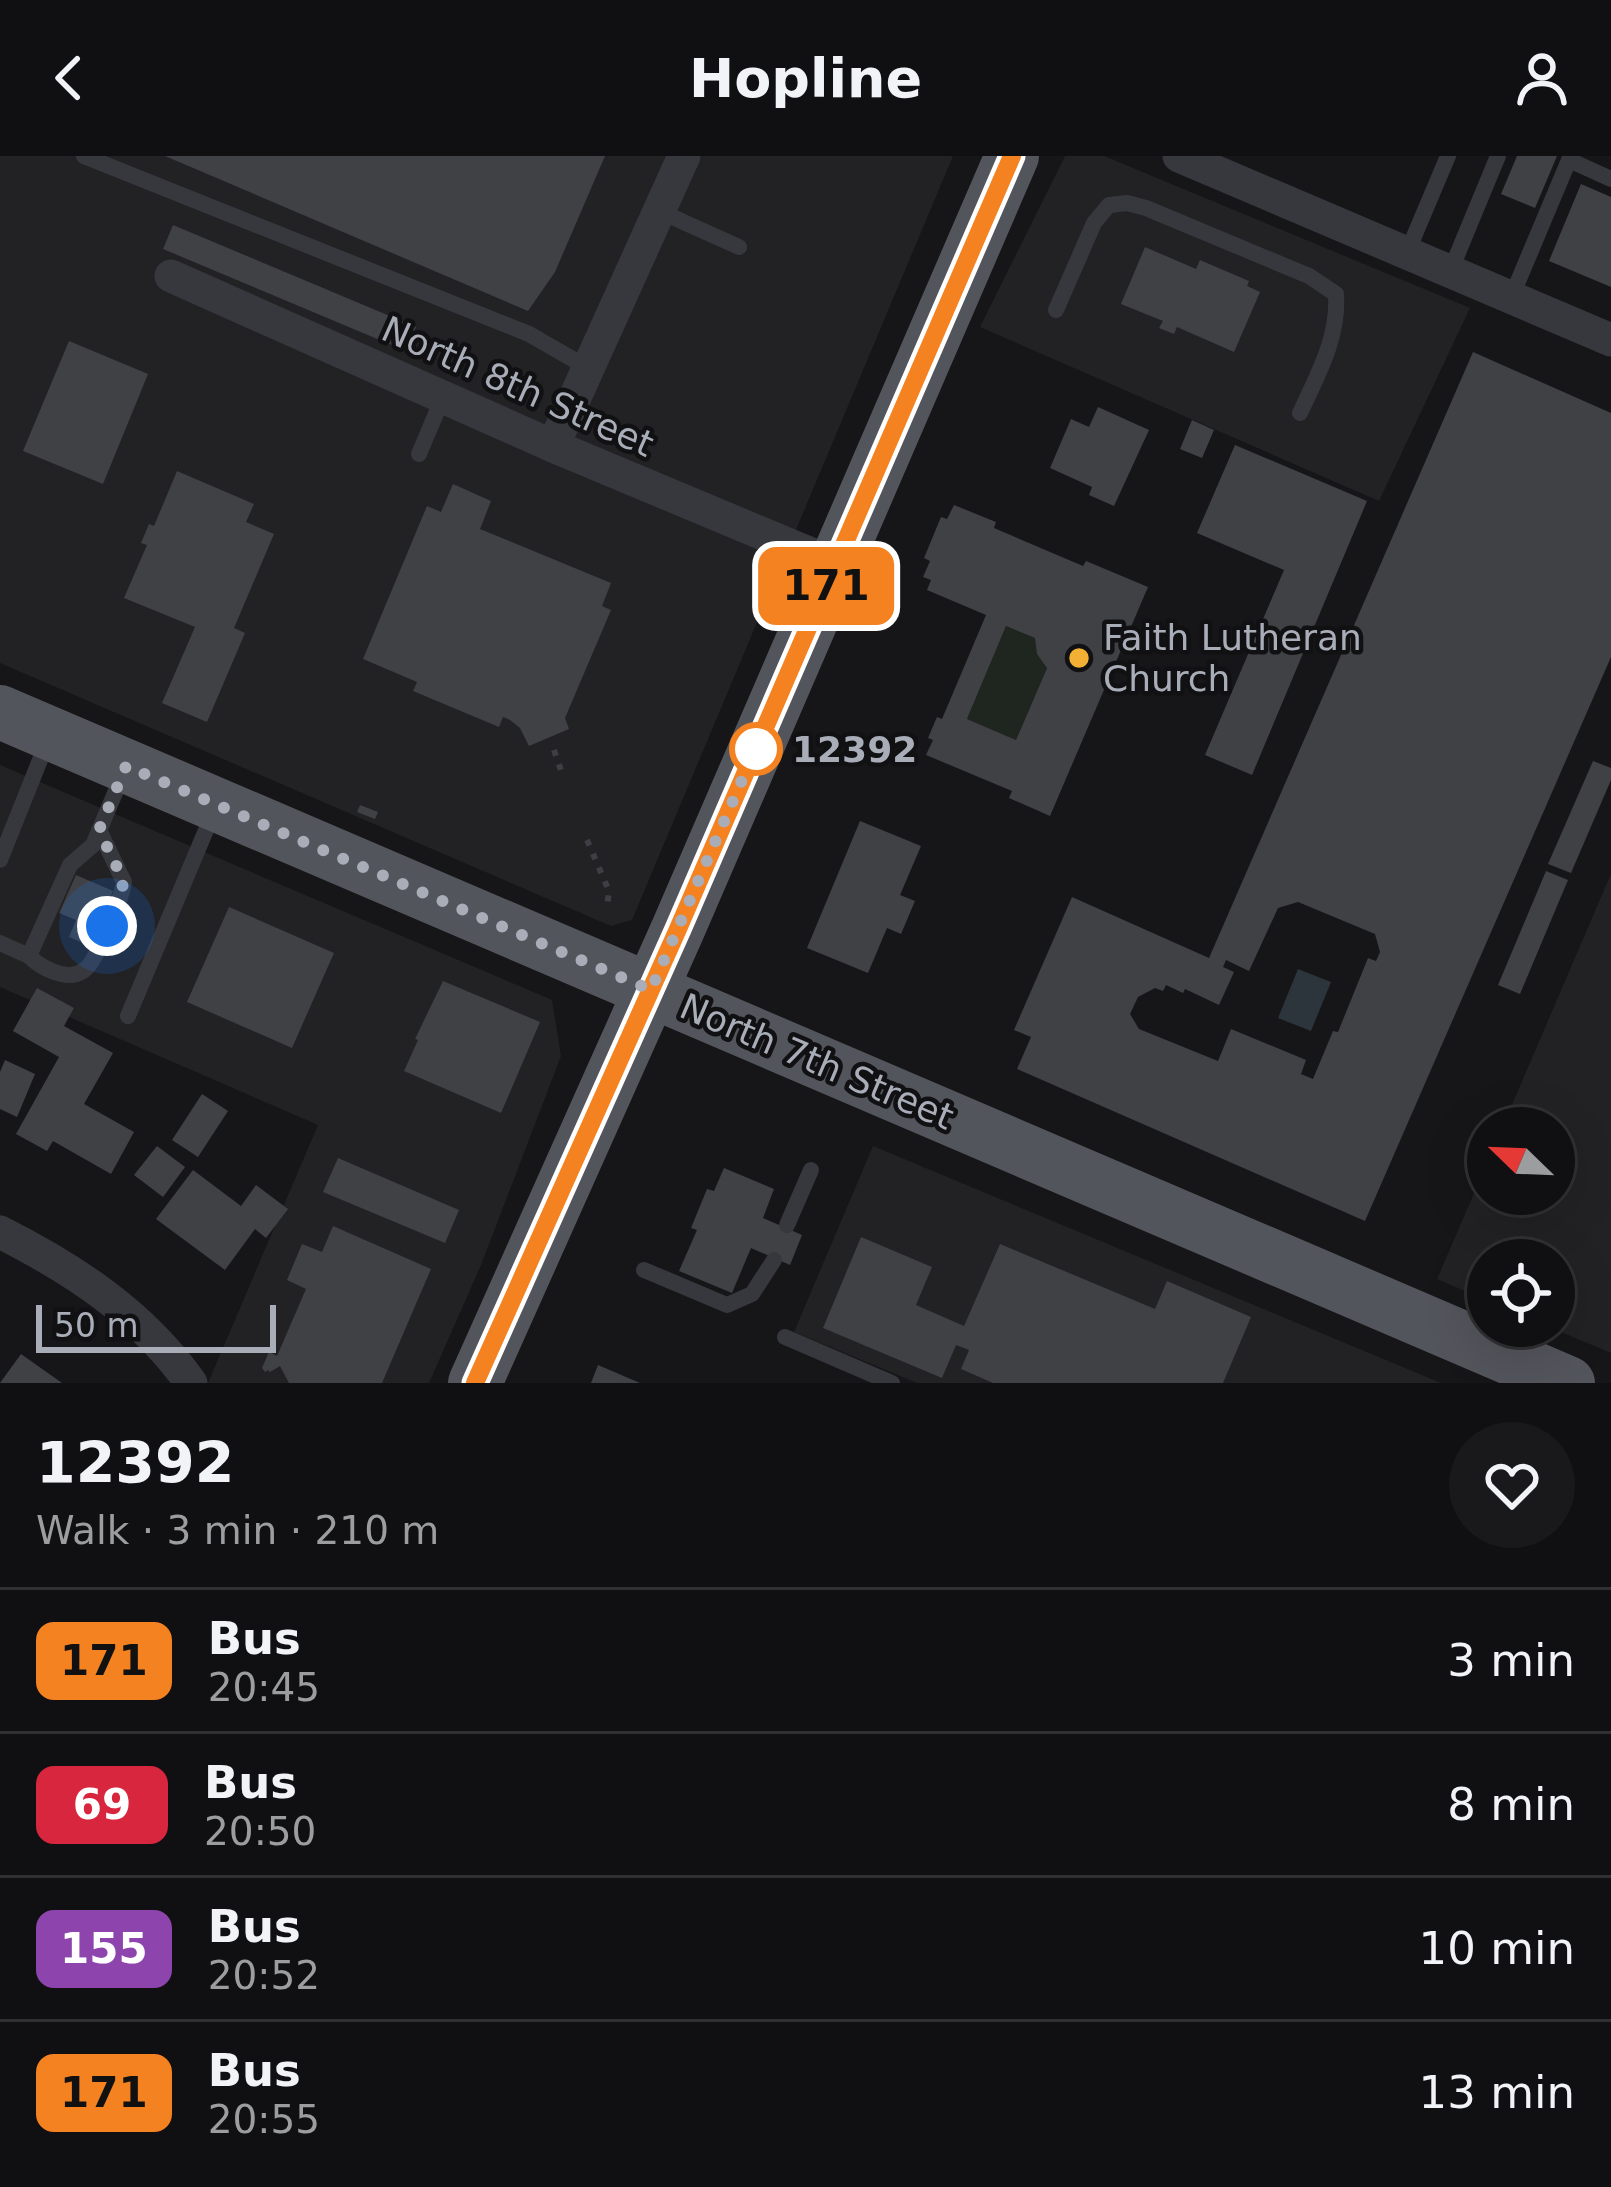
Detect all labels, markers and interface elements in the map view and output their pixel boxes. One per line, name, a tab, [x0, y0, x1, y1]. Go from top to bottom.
icon: back	[36, 45, 102, 111]
icon: person	[1509, 45, 1575, 111]
text: Hopline	[689, 47, 922, 110]
street label: North 8th Street	[376, 308, 660, 465]
line badge: 171	[757, 547, 895, 625]
text: 171	[782, 561, 870, 610]
place label: Faith Lutheran Church	[1103, 617, 1362, 699]
marker: Faith Lutheran Church	[1066, 645, 1092, 671]
marker: 12392	[731, 724, 781, 774]
place label: 12392	[792, 729, 917, 770]
your location	[77, 896, 137, 956]
street label: North 7th Street	[674, 985, 960, 1138]
north arrow	[1467, 1107, 1575, 1215]
map controls	[1467, 1107, 1575, 1347]
button: locate	[1467, 1239, 1575, 1347]
scale bar	[36, 1299, 276, 1352]
text: 50 m	[54, 1306, 139, 1345]
button: heart	[1449, 1422, 1575, 1548]
text: 12392	[36, 1430, 234, 1496]
text: Walk · 3 min · 210 m	[36, 1508, 439, 1553]
text: Bus	[208, 1612, 301, 1665]
text: 3 min	[1447, 1634, 1575, 1687]
text: 171	[60, 1636, 148, 1685]
text: 20:45	[208, 1665, 320, 1710]
text: Bus	[204, 1756, 297, 1809]
text: 8 min	[1447, 1778, 1575, 1831]
text: 69	[73, 1780, 131, 1829]
text: 20:50	[204, 1809, 316, 1854]
text: Bus	[208, 1900, 301, 1953]
text: 10 min	[1419, 1922, 1575, 1975]
text: 155	[60, 1924, 148, 1973]
text: 20:52	[208, 1953, 320, 1998]
text: Bus	[208, 2044, 301, 2097]
text: 13 min	[1419, 2066, 1575, 2119]
text: 171	[60, 2068, 148, 2117]
text: 20:55	[208, 2097, 320, 2142]

